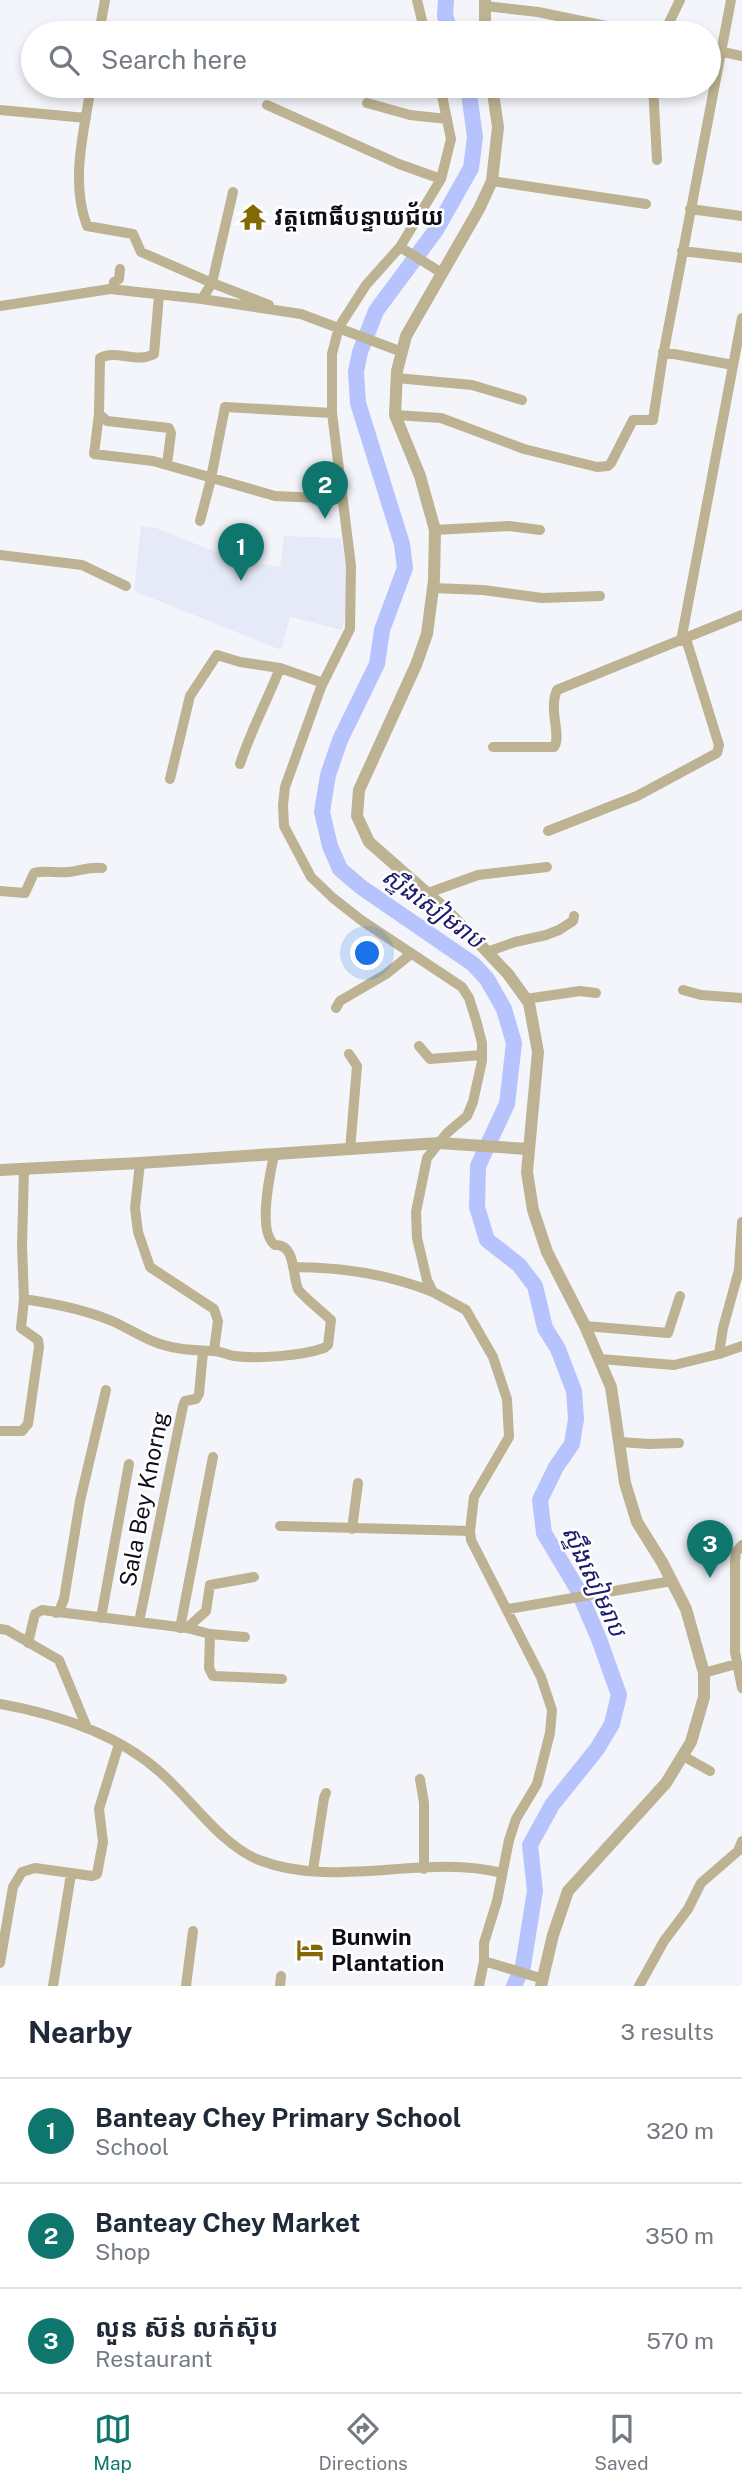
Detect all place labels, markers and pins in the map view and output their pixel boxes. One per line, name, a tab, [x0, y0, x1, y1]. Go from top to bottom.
place label: វត្តពោធិ៍បន្ទាយជ័យ	[274, 201, 444, 232]
temple icon: វត្តពោធិ៍បន្ទាយជ័យ	[238, 202, 268, 232]
pin: 2	[302, 461, 348, 519]
pin: 1	[218, 523, 264, 581]
pin: 3	[687, 1520, 733, 1578]
place label: Bunwin Plantation	[331, 1923, 444, 1976]
hotel icon: Bunwin Plantation	[295, 1935, 325, 1965]

